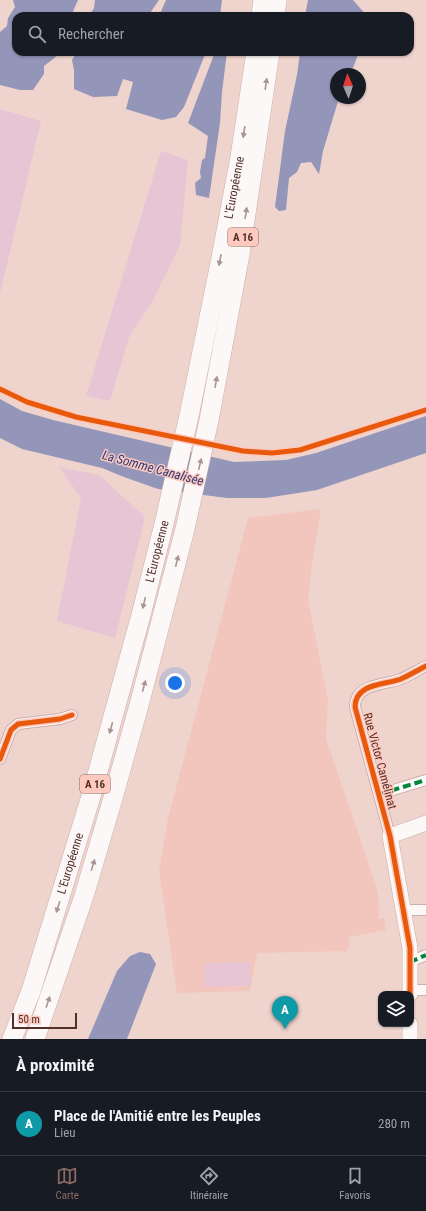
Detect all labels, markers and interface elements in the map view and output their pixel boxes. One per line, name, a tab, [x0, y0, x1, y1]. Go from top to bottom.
search box	[12, 12, 414, 56]
icon: search	[26, 23, 48, 45]
text: Rechercher	[58, 25, 124, 43]
north arrow	[330, 68, 366, 104]
one-way arrow	[263, 78, 269, 90]
one-way arrow	[240, 126, 246, 138]
street label: L'Européenne	[221, 155, 247, 220]
one-way arrow	[243, 207, 249, 219]
road number: A 16	[228, 228, 258, 246]
one-way arrow	[217, 254, 223, 266]
one-way arrow	[214, 376, 220, 388]
water label: La Somme Canalisée	[101, 447, 205, 489]
one-way arrow	[197, 458, 203, 470]
street label: L'Européenne	[142, 519, 172, 584]
one-way arrow	[174, 554, 180, 566]
one-way arrow	[141, 597, 147, 609]
your location	[165, 673, 185, 693]
one-way arrow	[141, 680, 147, 692]
street label: Rue Victor Camélinat	[360, 711, 400, 811]
one-way arrow	[107, 722, 113, 735]
road number: A 16	[80, 775, 110, 793]
street label: L'Européenne	[54, 831, 86, 896]
one-way arrow	[90, 859, 96, 871]
one-way arrow	[55, 901, 61, 913]
map controls	[378, 991, 414, 1027]
button: layers	[378, 991, 414, 1027]
one-way arrow	[45, 996, 51, 1008]
pin: A	[272, 996, 298, 1029]
scale bar	[12, 1011, 77, 1030]
text: 50 m	[18, 1013, 40, 1026]
text: À proximité	[16, 1055, 94, 1075]
text: Place de l'Amitié entre les Peuples	[54, 1107, 261, 1125]
text: A	[25, 1116, 33, 1131]
text: 280 m	[378, 1116, 410, 1131]
text: Lieu	[54, 1125, 76, 1140]
tab: Carte	[55, 1165, 79, 1202]
tab: Itinéraire	[190, 1165, 228, 1202]
tab: Favoris	[339, 1165, 371, 1202]

